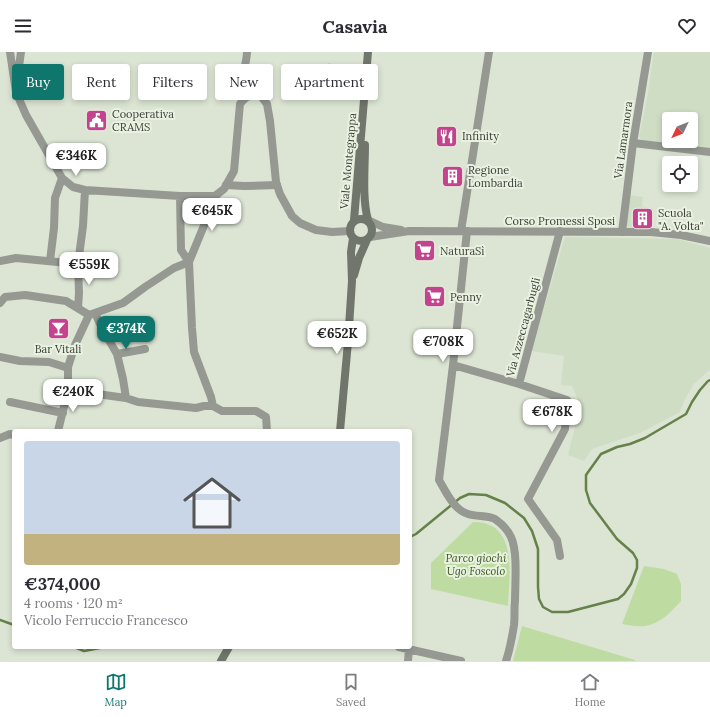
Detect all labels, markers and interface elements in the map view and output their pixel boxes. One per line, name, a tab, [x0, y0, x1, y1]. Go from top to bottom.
icon: menu	[12, 15, 34, 37]
text: Casavia	[323, 15, 387, 38]
icon: heart	[676, 15, 698, 37]
chip: Buy	[12, 64, 64, 100]
chip: Rent	[72, 64, 130, 100]
chip: Filters	[138, 64, 207, 100]
chip: New	[215, 64, 273, 100]
chip: Apartment	[281, 64, 378, 100]
street label: Via Lamarmora	[611, 100, 635, 181]
public building icon: Cooperativa CRAMS	[84, 107, 110, 133]
place label: Cooperativa CRAMS	[112, 107, 174, 134]
street label: Viale Montegrappa	[337, 112, 359, 210]
north arrow	[662, 112, 698, 148]
map controls	[662, 112, 698, 192]
restaurant icon: Infinity	[433, 123, 459, 149]
place label: Infinity	[462, 129, 499, 143]
pin: €346K	[48, 143, 104, 177]
text: €346K	[55, 147, 97, 164]
button: locate	[662, 156, 698, 192]
building icon: Regione Lombardia	[440, 163, 466, 189]
place label: Regione Lombardia	[468, 163, 523, 190]
pin: €645K	[184, 198, 240, 232]
text: €645K	[191, 202, 233, 219]
building icon: Scuola "A. Volta"	[629, 206, 655, 232]
place label: Scuola "A. Volta"	[658, 206, 704, 233]
street label: Corso Promessi Sposi	[505, 214, 615, 228]
supermarket icon: NaturaSì	[412, 238, 438, 264]
place label: NaturaSì	[440, 244, 484, 258]
pin: €559K	[61, 252, 117, 286]
text: €559K	[68, 256, 110, 273]
street label: Via Azzeccagarbugli	[503, 276, 543, 379]
supermarket icon: Penny	[421, 284, 447, 310]
place label: Penny	[450, 290, 482, 304]
bar icon: Bar Vitali	[45, 316, 71, 342]
pin: €374K	[98, 316, 154, 350]
text: €374K	[106, 320, 146, 337]
pin: €652K	[309, 321, 365, 355]
text: €652K	[316, 325, 358, 342]
pin: €708K	[415, 329, 471, 363]
text: €708K	[422, 333, 464, 350]
place label: Bar Vitali	[35, 342, 81, 356]
pin: €240K	[45, 379, 101, 413]
text: €240K	[52, 383, 94, 400]
pin: €678K	[524, 399, 580, 433]
text: €678K	[532, 403, 572, 420]
icon: home	[176, 467, 248, 539]
park label: Parco giochi Ugo Foscolo	[445, 551, 507, 578]
text: €374,000	[24, 573, 101, 595]
text: 4 rooms · 120 m²	[24, 595, 123, 612]
text: Vicolo Ferruccio Francesco	[24, 612, 188, 629]
tab: Map	[105, 671, 127, 709]
tab: Saved	[336, 671, 366, 709]
tab: Home	[575, 671, 605, 709]

